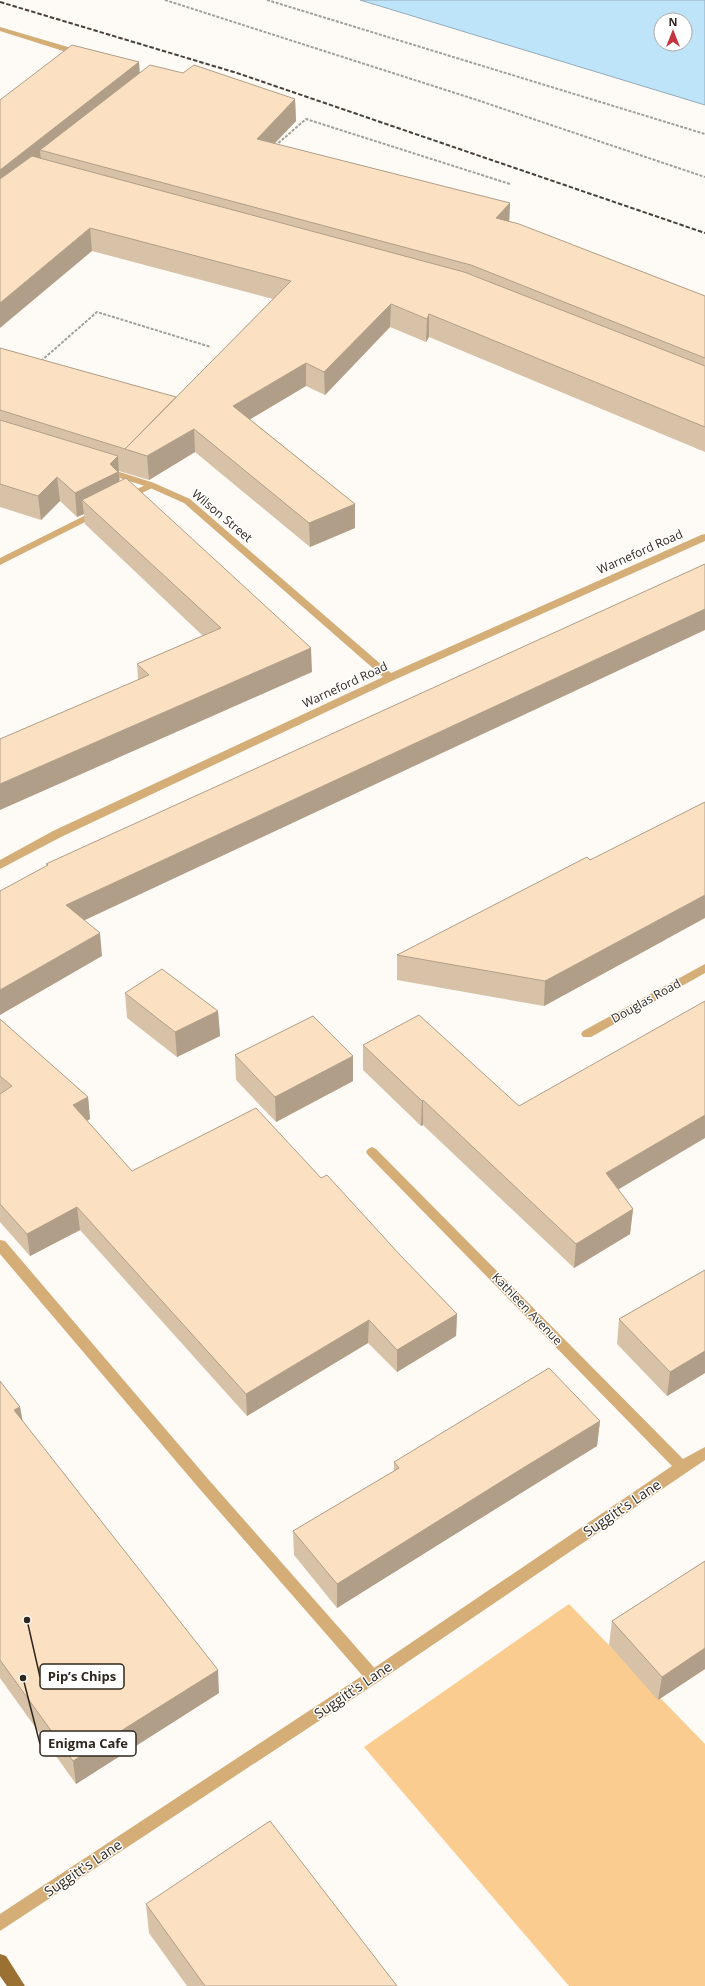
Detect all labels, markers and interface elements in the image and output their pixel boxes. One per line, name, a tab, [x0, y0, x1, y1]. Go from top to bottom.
north arrow	[653, 12, 693, 52]
text: N	[669, 14, 677, 29]
street label: Wilson Street	[188, 485, 256, 546]
street label: Warneford Road	[594, 525, 685, 578]
street label: Warneford Road	[299, 657, 390, 712]
street label: Douglas Road	[608, 974, 684, 1027]
street label: Kathleen Avenue	[488, 1269, 566, 1349]
street label: Suggitt's Lane	[579, 1475, 664, 1541]
street label: Suggitt's Lane	[310, 1657, 395, 1723]
callout: Pip’s Chips	[40, 1664, 124, 1689]
text: Pip’s Chips	[48, 1667, 116, 1685]
callout: Enigma Cafe	[40, 1731, 136, 1756]
text: Enigma Cafe	[48, 1734, 128, 1752]
street label: Suggitt's Lane	[40, 1835, 125, 1901]

